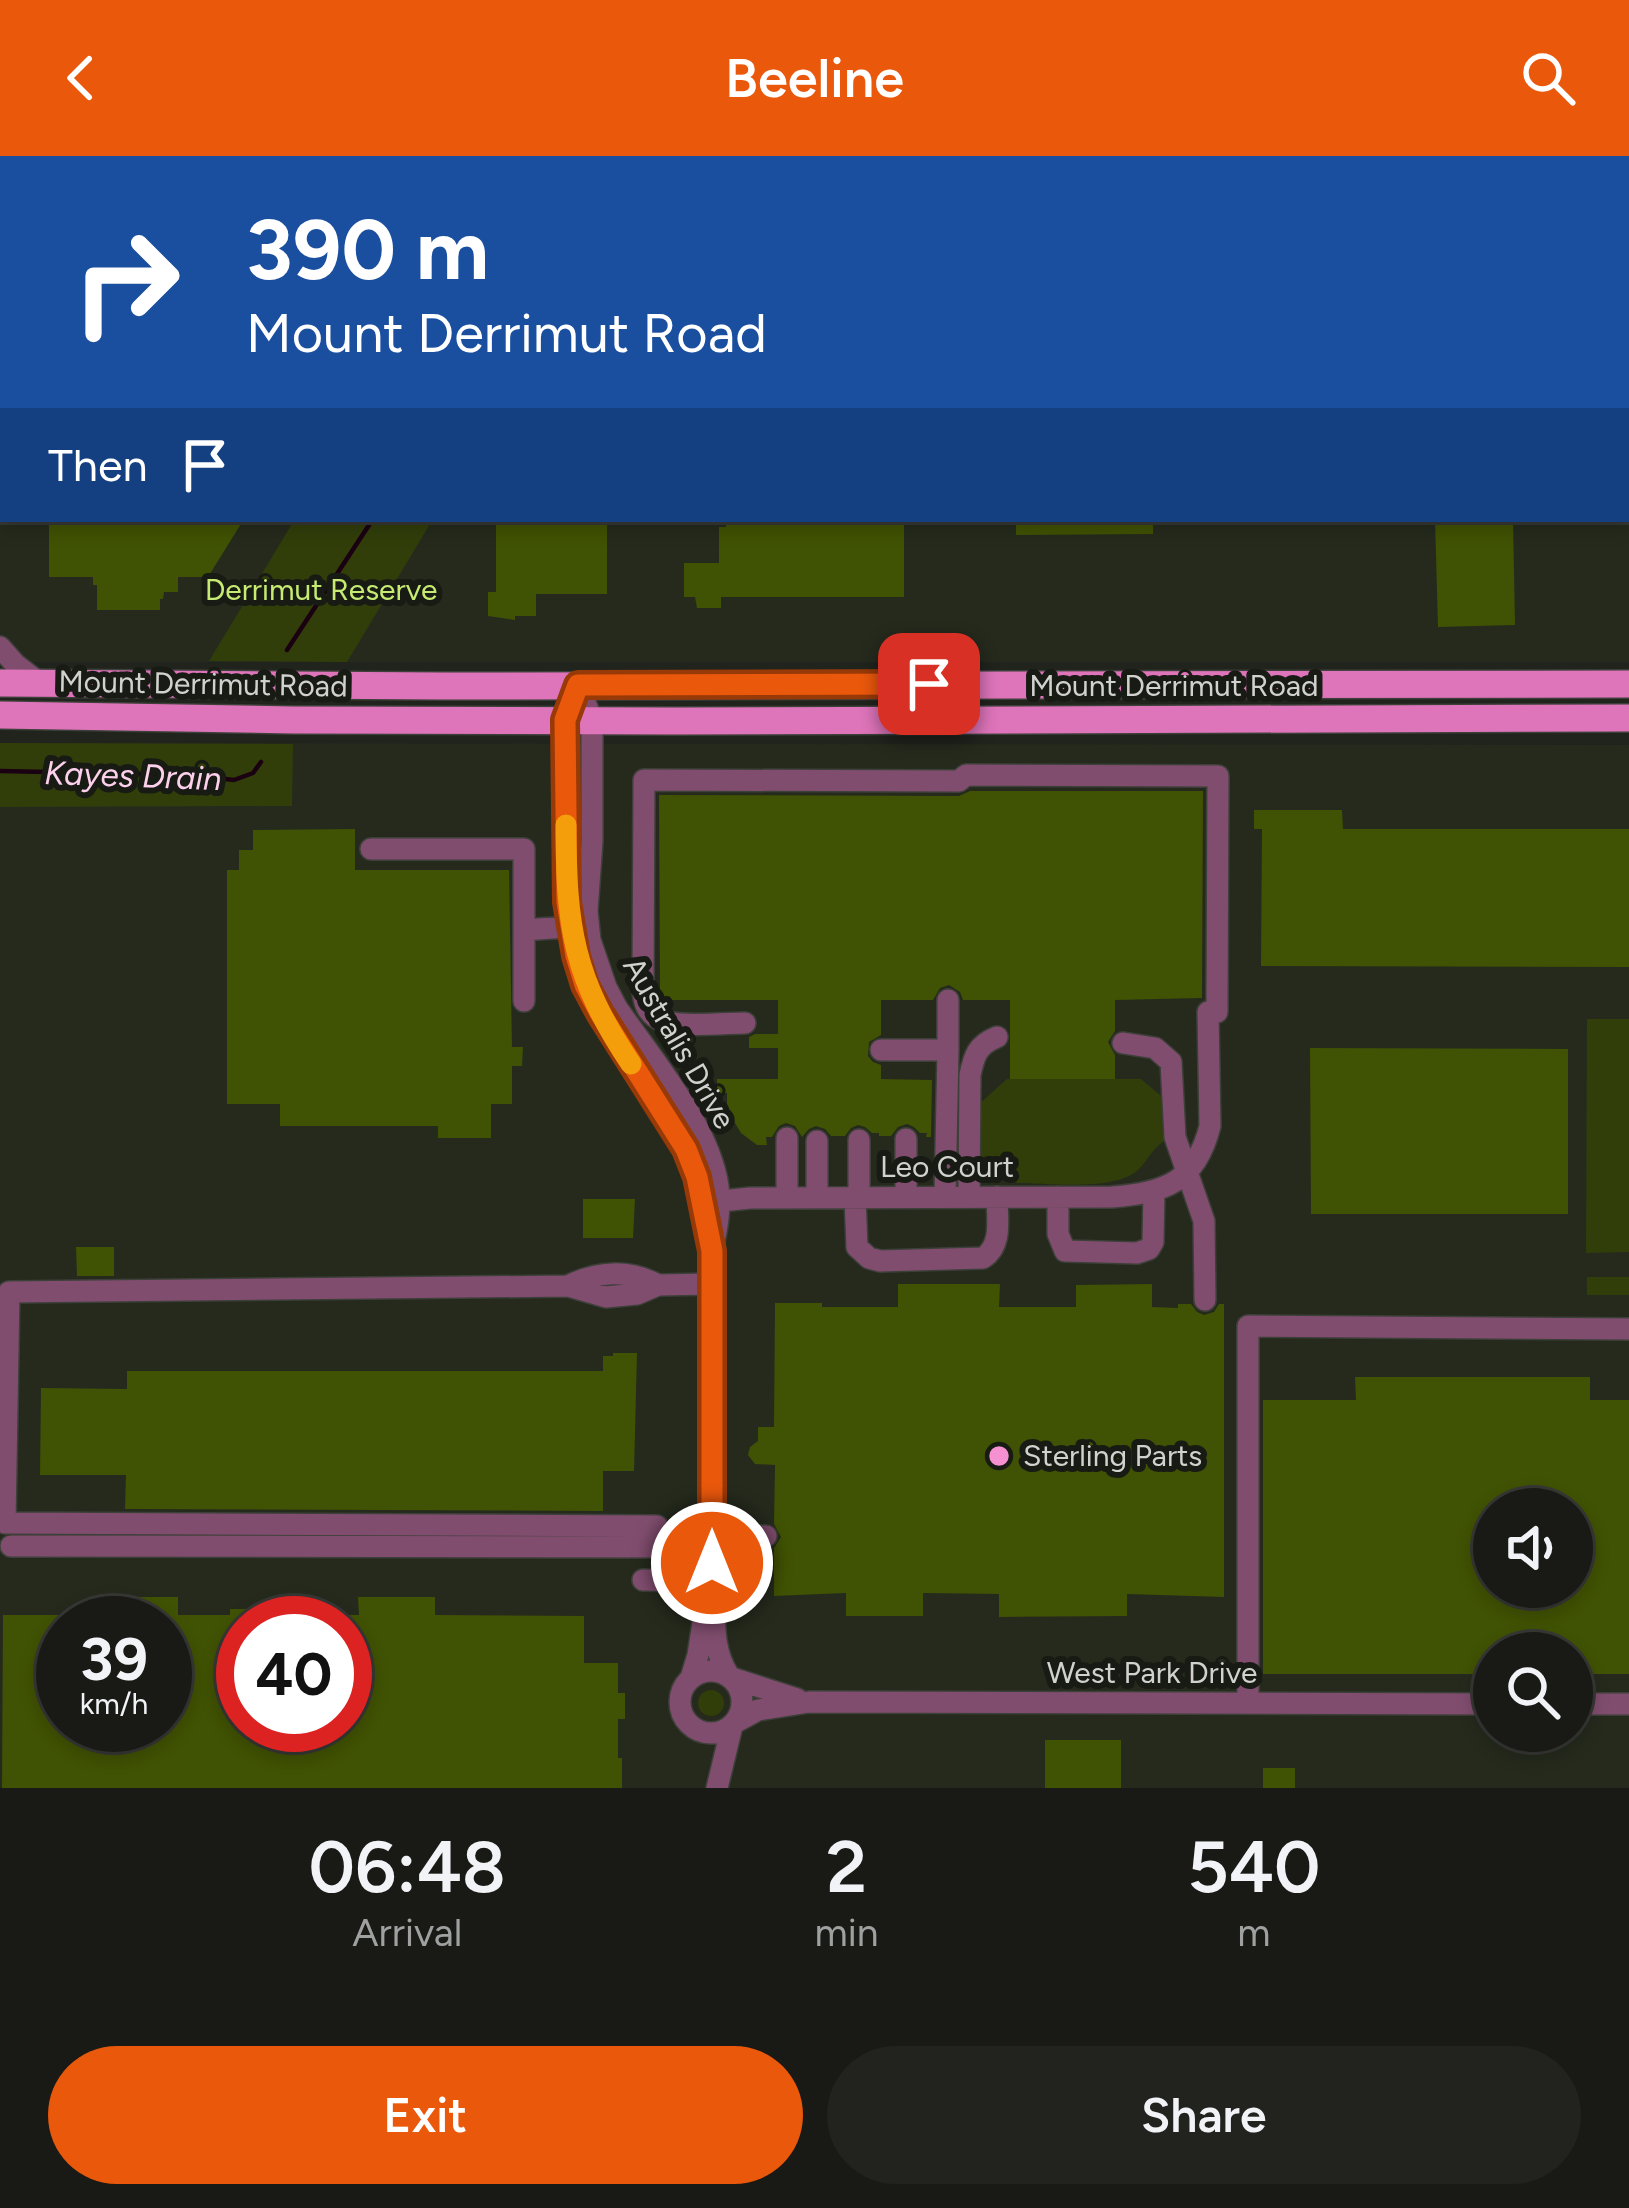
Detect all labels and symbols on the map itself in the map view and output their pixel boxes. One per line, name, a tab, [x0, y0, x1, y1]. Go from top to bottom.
park label: Derrimut Reserve	[205, 571, 437, 608]
pin	[878, 633, 980, 735]
street label: Mount Derrimut Road	[58, 662, 348, 705]
street label: Mount Derrimut Road	[1029, 667, 1319, 704]
water label: Kayes Drain	[44, 753, 222, 798]
street label: Australis Drive	[615, 950, 743, 1135]
street label: Leo Court	[880, 1148, 1014, 1185]
place label: Sterling Parts	[1023, 1437, 1202, 1474]
marker: Sterling Parts	[986, 1443, 1012, 1469]
position arrow	[649, 1500, 775, 1626]
speed limit sign: 40	[216, 1596, 372, 1752]
street label: West Park Drive	[1047, 1654, 1257, 1691]

